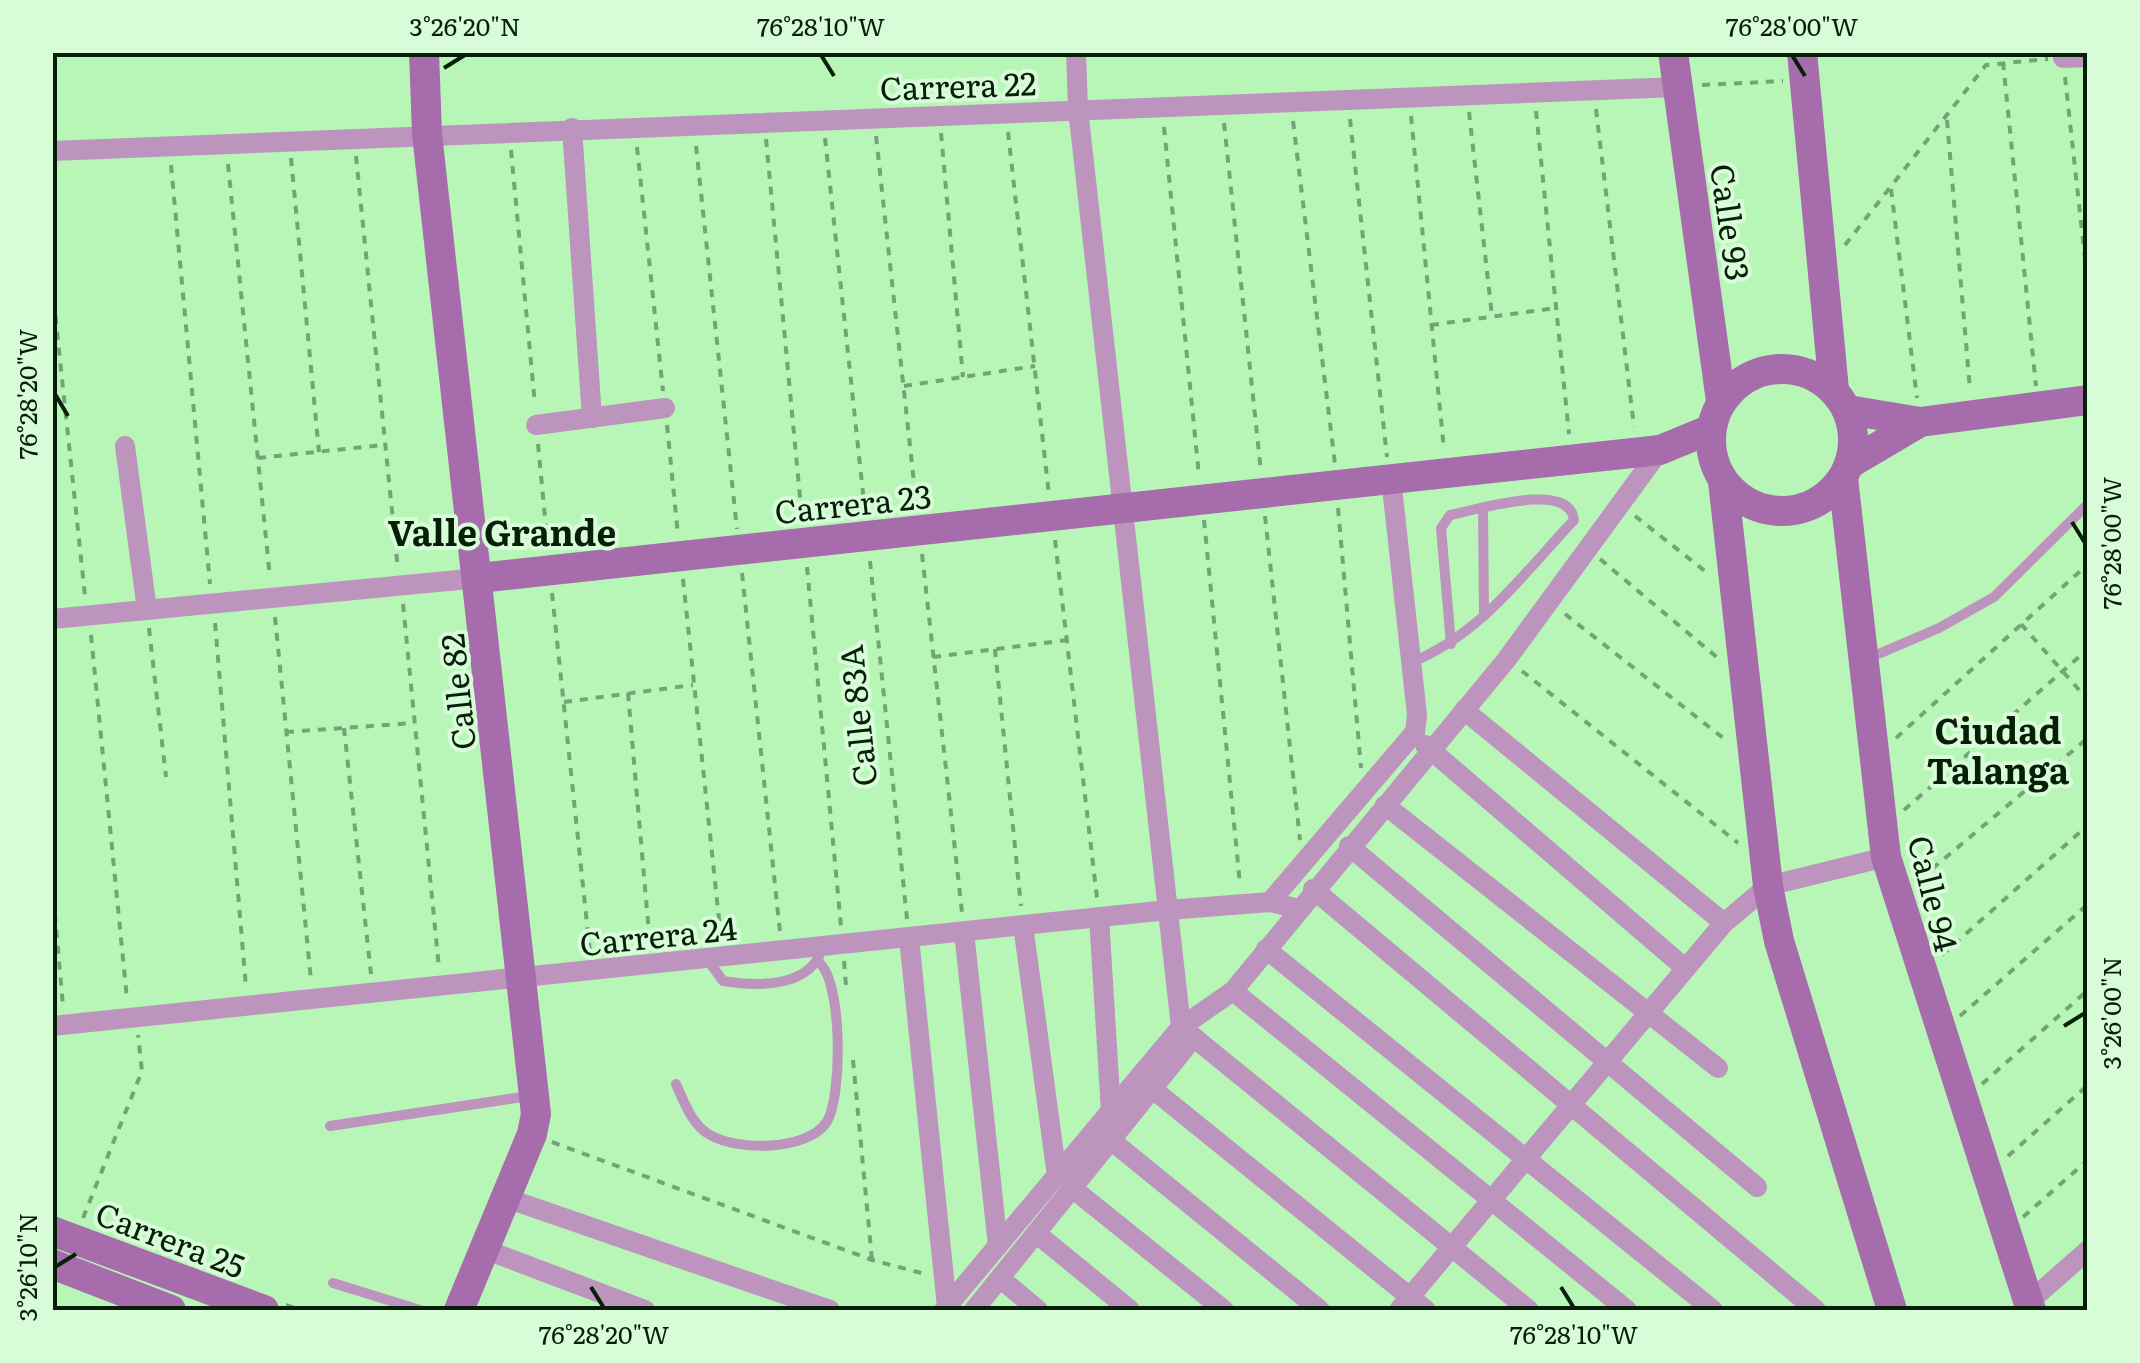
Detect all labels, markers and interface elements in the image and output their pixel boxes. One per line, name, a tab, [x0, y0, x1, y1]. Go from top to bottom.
text: 3°26'20"N	[409, 7, 521, 44]
text: 76°28'10"W	[757, 7, 885, 44]
text: 76°28'00"W	[1726, 7, 1858, 44]
street label: Carrera 22	[879, 57, 1037, 111]
street label: Calle 93	[1700, 160, 1764, 284]
text: 76°28'20"W	[8, 329, 45, 459]
street label: Carrera 23	[772, 470, 934, 534]
text: 76°28'00"W	[2092, 477, 2129, 609]
district label: Valle Grande	[388, 505, 616, 557]
street label: Calle 82	[426, 631, 486, 753]
street label: Calle 83A	[825, 642, 887, 789]
district label: Ciudad Talanga	[1927, 703, 2070, 795]
street label: Calle 94	[1897, 830, 1973, 956]
street label: Carrera 24	[577, 902, 739, 966]
text: 3°26'00"N	[2092, 956, 2129, 1070]
street label: Carrera 25	[89, 1188, 253, 1288]
text: 3°26'10"N	[8, 1213, 45, 1321]
text: 76°28'20"W	[539, 1315, 669, 1352]
text: 76°28'10"W	[1510, 1315, 1638, 1352]

